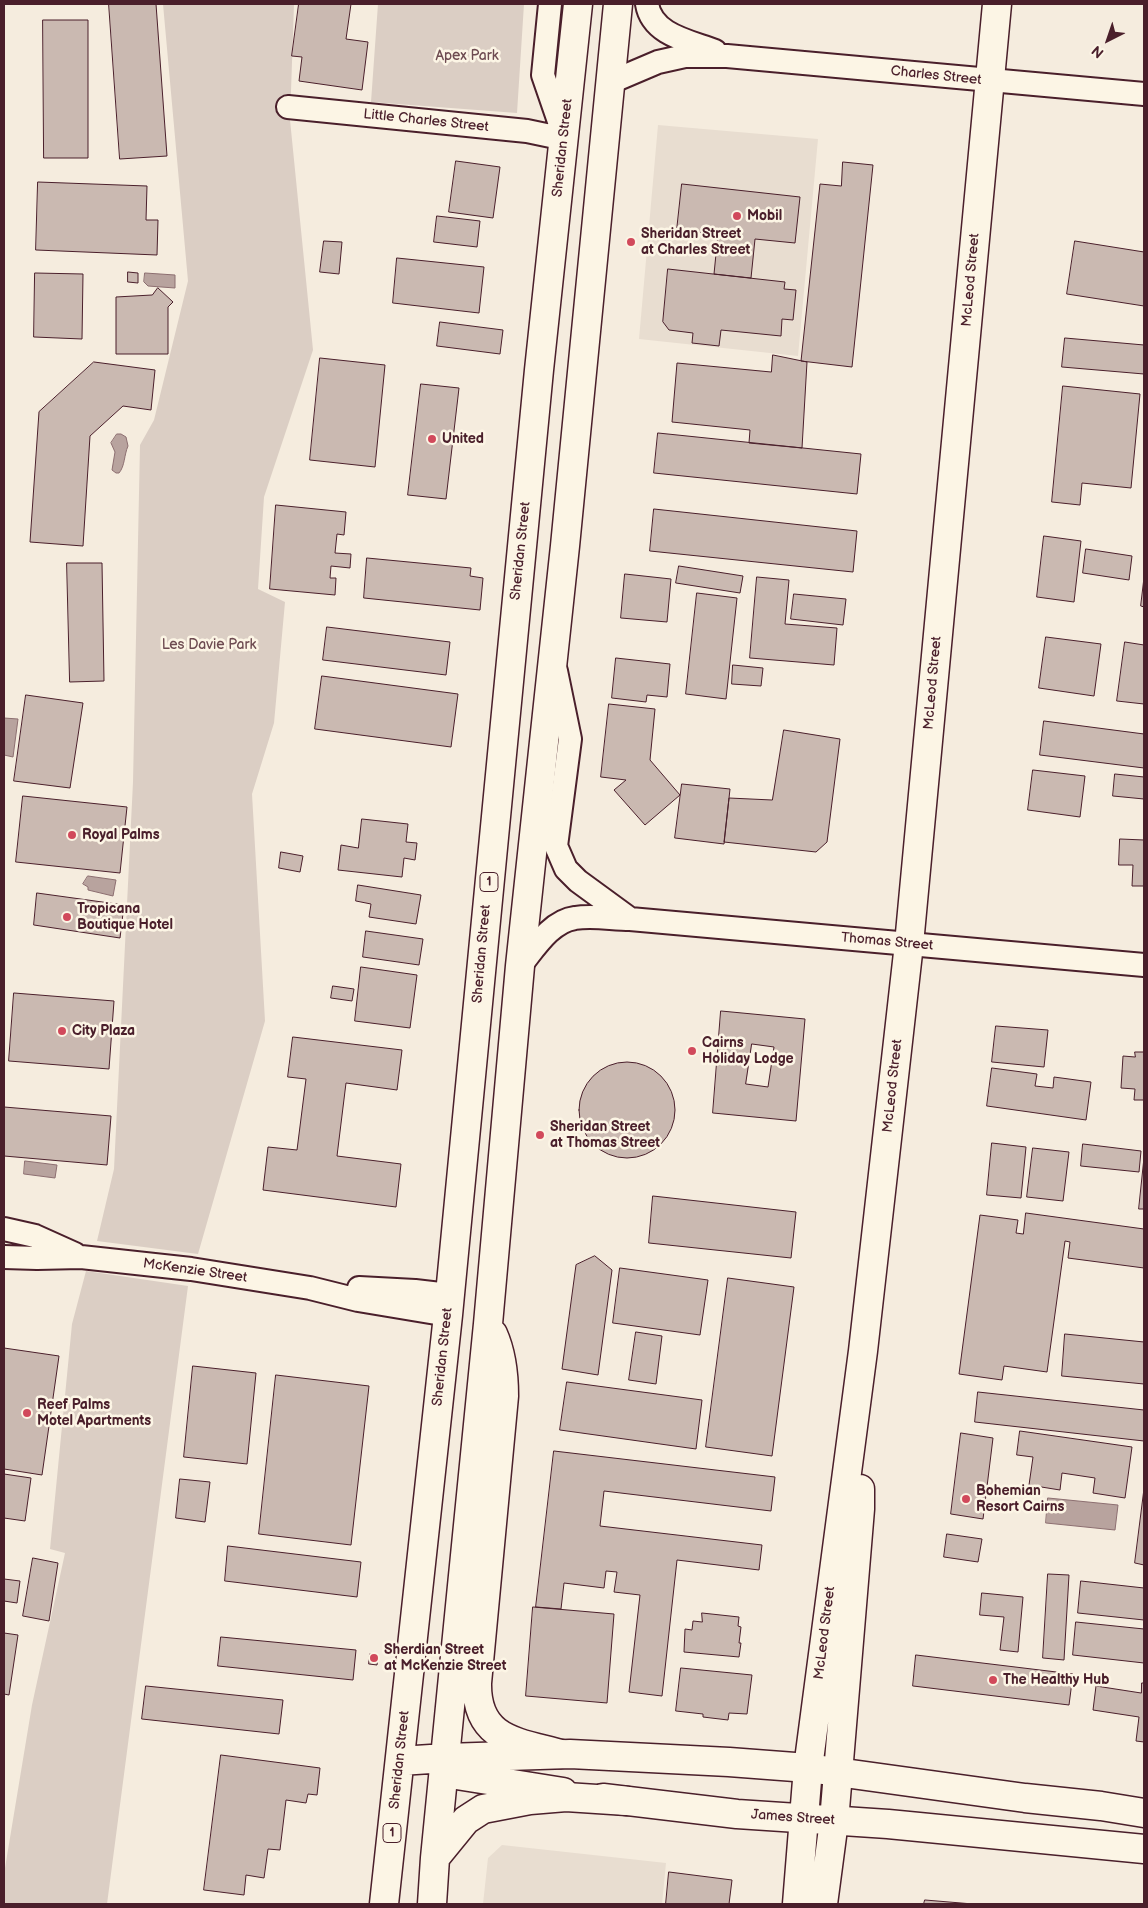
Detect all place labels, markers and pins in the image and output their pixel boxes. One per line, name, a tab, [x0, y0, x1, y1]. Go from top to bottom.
place label: Mobil	[747, 208, 782, 224]
marker: Mobil	[731, 210, 743, 222]
place label: Sheridan Street at Charles Street	[641, 226, 750, 258]
marker: Sheridan Street at Charles Street	[625, 236, 637, 248]
place label: United	[442, 431, 484, 447]
marker: United	[426, 433, 438, 445]
place label: Royal Palms	[82, 827, 160, 843]
marker: Royal Palms	[66, 829, 78, 841]
place label: Tropicana Boutique Hotel	[77, 901, 173, 934]
marker: Tropicana Boutique Hotel	[61, 911, 73, 923]
place label: City Plaza	[72, 1023, 135, 1039]
marker: City Plaza	[56, 1025, 68, 1037]
place label: Cairns Holiday Lodge	[702, 1035, 794, 1068]
marker: Cairns Holiday Lodge	[686, 1045, 698, 1057]
place label: Sheridan Street at Thomas Street	[550, 1119, 660, 1152]
marker: Sheridan Street at Thomas Street	[534, 1129, 546, 1141]
place label: Reef Palms Motel Apartments	[37, 1397, 151, 1430]
marker: Reef Palms Motel Apartments	[21, 1407, 33, 1419]
place label: Bohemian Resort Cairns	[976, 1483, 1064, 1515]
marker: Bohemian Resort Cairns	[960, 1493, 972, 1505]
place label: Sherdian Street at McKenzie Street	[384, 1642, 506, 1674]
marker: Sherdian Street at McKenzie Street	[368, 1652, 380, 1664]
place label: The Healthy Hub	[1003, 1672, 1109, 1688]
marker: The Healthy Hub	[987, 1674, 999, 1686]

